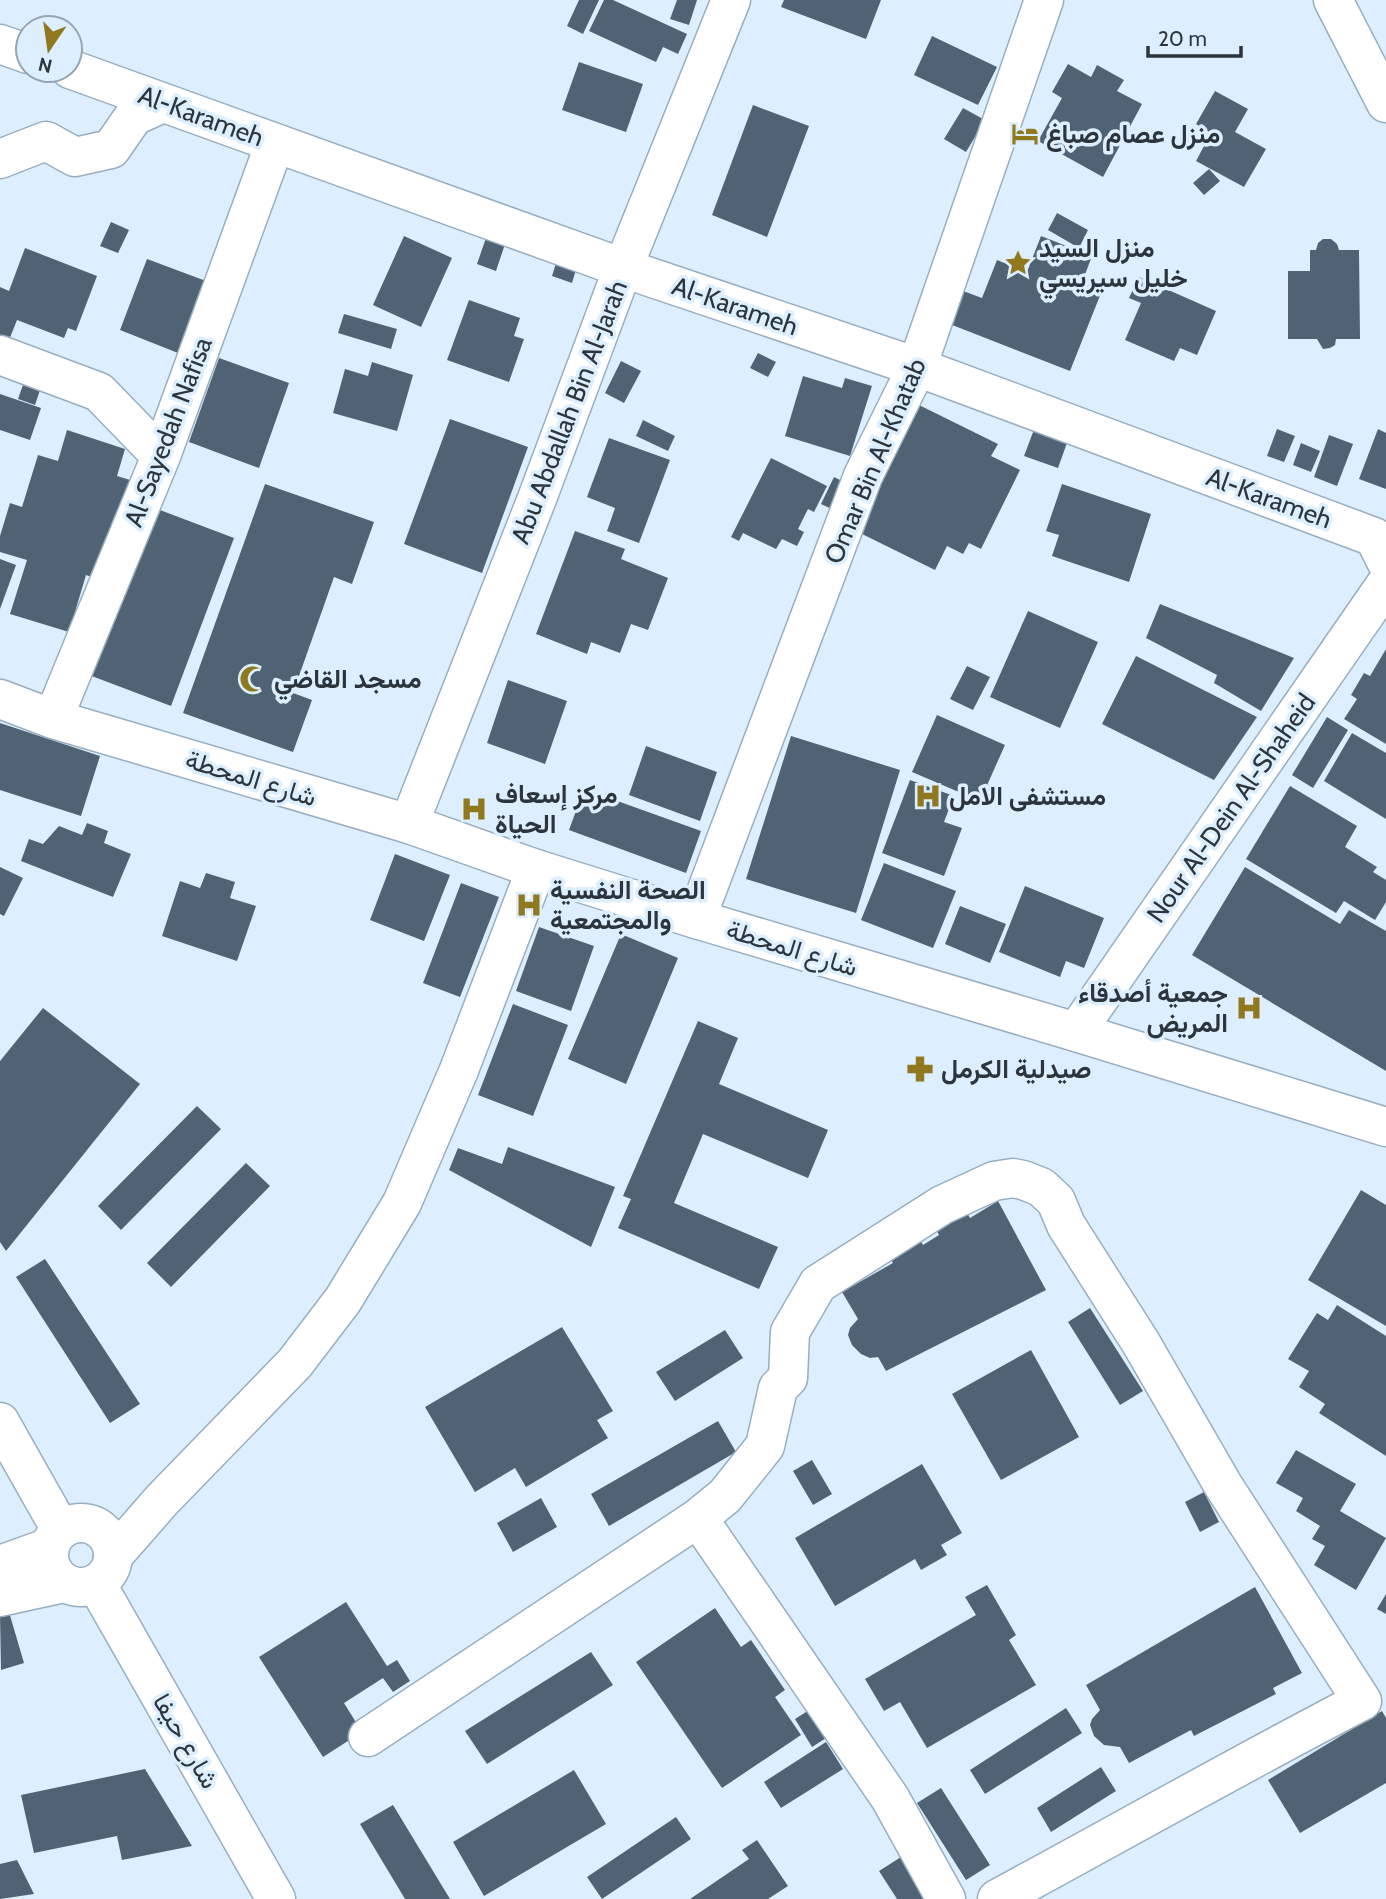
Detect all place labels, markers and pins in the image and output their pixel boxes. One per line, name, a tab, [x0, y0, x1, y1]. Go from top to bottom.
place label: منزل عصام صباغ	[1046, 118, 1220, 152]
hotel icon: منزل عصام صباغ	[1010, 119, 1040, 149]
place label: منزل السيد خليل سيريسي	[1039, 232, 1188, 300]
place icon: منزل السيد خليل سيريسي	[1003, 248, 1033, 278]
place label: مسجد القاضي	[274, 663, 422, 701]
mosque icon: مسجد القاضي	[238, 664, 268, 694]
place label: مركز إسعاف الحياة	[495, 778, 618, 840]
place label: مستشفى الامل	[949, 780, 1106, 812]
hospital icon: مستشفى الامل	[913, 781, 943, 811]
hospital icon: مركز إسعاف الحياة	[459, 794, 489, 824]
place label: الصحة النفسية والمجتمعية	[550, 874, 706, 936]
hospital icon: الصحة النفسية والمجتمعية	[514, 890, 544, 920]
place label: جمعية أصدقاء المريض	[1078, 977, 1228, 1039]
hospital icon: جمعية أصدقاء المريض	[1234, 993, 1264, 1023]
place label: صيدلية الكرمل	[941, 1053, 1091, 1085]
pharmacy icon: صيدلية الكرمل	[905, 1054, 935, 1084]

